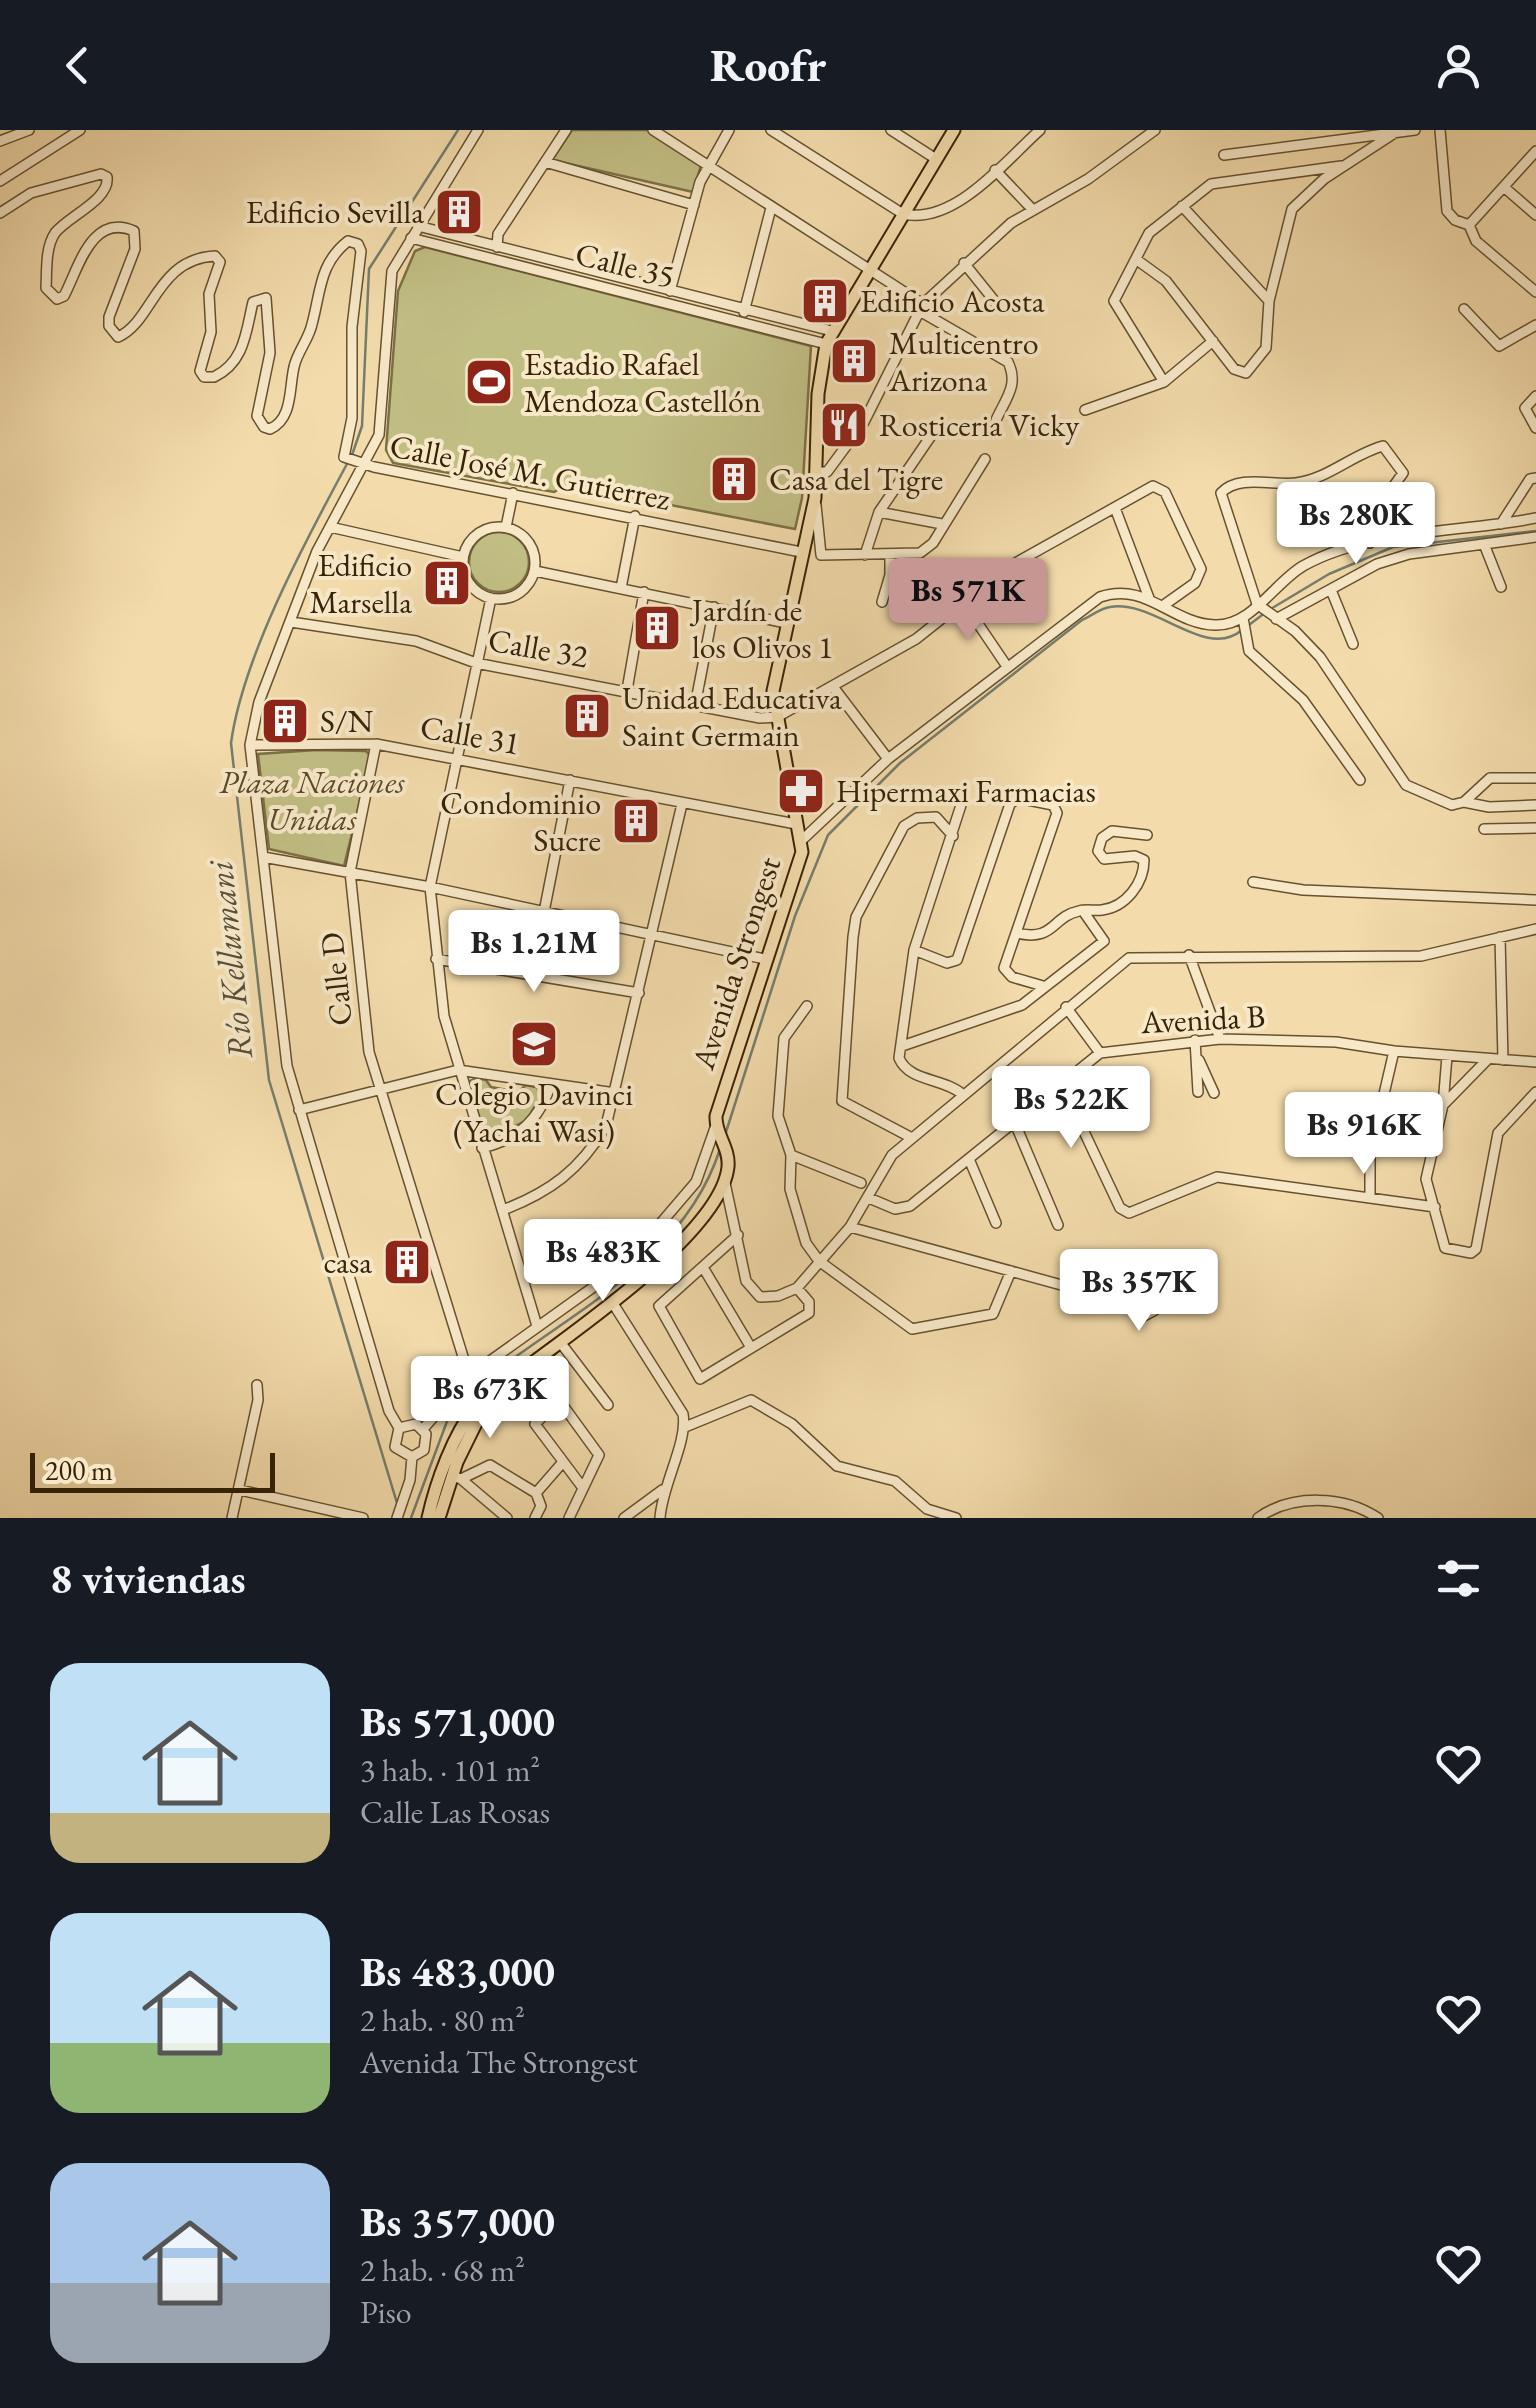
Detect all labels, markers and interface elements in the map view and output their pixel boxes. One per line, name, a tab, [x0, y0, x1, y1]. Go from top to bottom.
text: Roofr	[710, 36, 826, 94]
icon: back	[50, 38, 105, 93]
icon: person	[1431, 38, 1486, 93]
building icon: Edificio Sevilla	[433, 186, 485, 238]
place label: Edificio Sevilla	[246, 191, 424, 233]
street label: Calle 35	[571, 232, 679, 298]
building icon: Edificio Acosta	[799, 275, 851, 327]
place label: Edificio Acosta	[860, 280, 1045, 322]
place label: Multicentro Arizona	[888, 322, 1039, 401]
building icon: Multicentro Arizona	[828, 335, 880, 387]
place label: Estadio Rafael Mendoza Castellón	[524, 343, 761, 422]
sports icon: Estadio Rafael Mendoza Castellón	[463, 356, 515, 408]
restaurant icon: Rosticeria Vicky	[818, 399, 870, 451]
place label: Rosticeria Vicky	[879, 404, 1080, 446]
street label: Calle José M. Gutierrez	[386, 424, 674, 520]
building icon: Casa del Tigre	[708, 453, 760, 505]
place label: Casa del Tigre	[769, 458, 943, 500]
pin: Bs 280K	[1264, 482, 1448, 567]
text: Bs 280K	[1299, 493, 1413, 535]
place label: Edificio Marsella	[309, 544, 412, 623]
building icon: Edificio Marsella	[421, 557, 473, 609]
pin: Bs 571K	[876, 558, 1060, 643]
text: Bs 571K	[911, 569, 1025, 611]
place label: Jardín de los Olivos 1	[689, 589, 833, 668]
building icon: Jardín de los Olivos 1	[631, 602, 683, 654]
street label: Calle 32	[485, 619, 592, 678]
place label: Unidad Educativa Saint Germain	[622, 677, 842, 756]
building icon: Unidad Educativa Saint Germain	[561, 690, 613, 742]
building icon: S/N	[259, 695, 311, 747]
place label: S/N	[320, 700, 374, 742]
street label: Calle 31	[417, 706, 523, 764]
park label: Plaza Naciones Unidas	[219, 761, 405, 840]
pharmacy icon: Hipermaxi Farmacias	[775, 765, 827, 817]
place label: Hipermaxi Farmacias	[836, 770, 1096, 812]
place label: Condominio Sucre	[440, 782, 601, 861]
building icon: Condominio Sucre	[610, 795, 662, 847]
street label: Avenida Strongest	[682, 851, 790, 1075]
water label: Río Kellumani	[197, 857, 262, 1061]
pin: Bs 1.21M	[431, 910, 637, 995]
text: Bs 1.21M	[470, 921, 598, 963]
street label: Calle D	[310, 930, 362, 1028]
street label: Avenida B	[1139, 995, 1266, 1043]
school or university icon: Colegio Davinci (Yachai Wasi)	[508, 1018, 560, 1070]
pin: Bs 522K	[979, 1066, 1163, 1151]
place label: Colegio Davinci (Yachai Wasi)	[435, 1073, 633, 1152]
text: Bs 522K	[1014, 1077, 1128, 1119]
pin: Bs 916K	[1272, 1092, 1456, 1177]
text: Bs 916K	[1307, 1103, 1421, 1145]
pin: Bs 483K	[511, 1219, 695, 1304]
text: Bs 483K	[546, 1230, 660, 1272]
building icon: casa	[381, 1236, 433, 1288]
place label: casa	[324, 1241, 372, 1283]
pin: Bs 357K	[1047, 1249, 1231, 1334]
text: Bs 357K	[1082, 1260, 1196, 1302]
pin: Bs 673K	[398, 1356, 582, 1441]
text: Bs 673K	[433, 1367, 547, 1409]
scale bar	[30, 1448, 275, 1492]
text: 200 m	[45, 1452, 113, 1488]
text: 8 viviendas	[50, 1551, 246, 1606]
icon: filters	[1431, 1551, 1486, 1606]
text: Bs 571,000	[360, 1694, 555, 1749]
icon: home	[130, 1703, 250, 1823]
icon: heart	[1431, 1736, 1486, 1791]
text: 3 hab. · 101 m²	[360, 1749, 540, 1791]
text: Calle Las Rosas	[360, 1791, 550, 1833]
text: Bs 483,000	[360, 1944, 555, 1999]
icon: home	[130, 1953, 250, 2073]
icon: heart	[1431, 1986, 1486, 2041]
text: 2 hab. · 80 m²	[360, 1999, 525, 2041]
text: Avenida The Strongest	[360, 2041, 638, 2083]
text: Bs 357,000	[360, 2194, 555, 2249]
icon: home	[130, 2203, 250, 2323]
icon: heart	[1431, 2236, 1486, 2291]
text: 2 hab. · 68 m²	[360, 2249, 525, 2291]
text: Piso	[360, 2291, 412, 2333]

